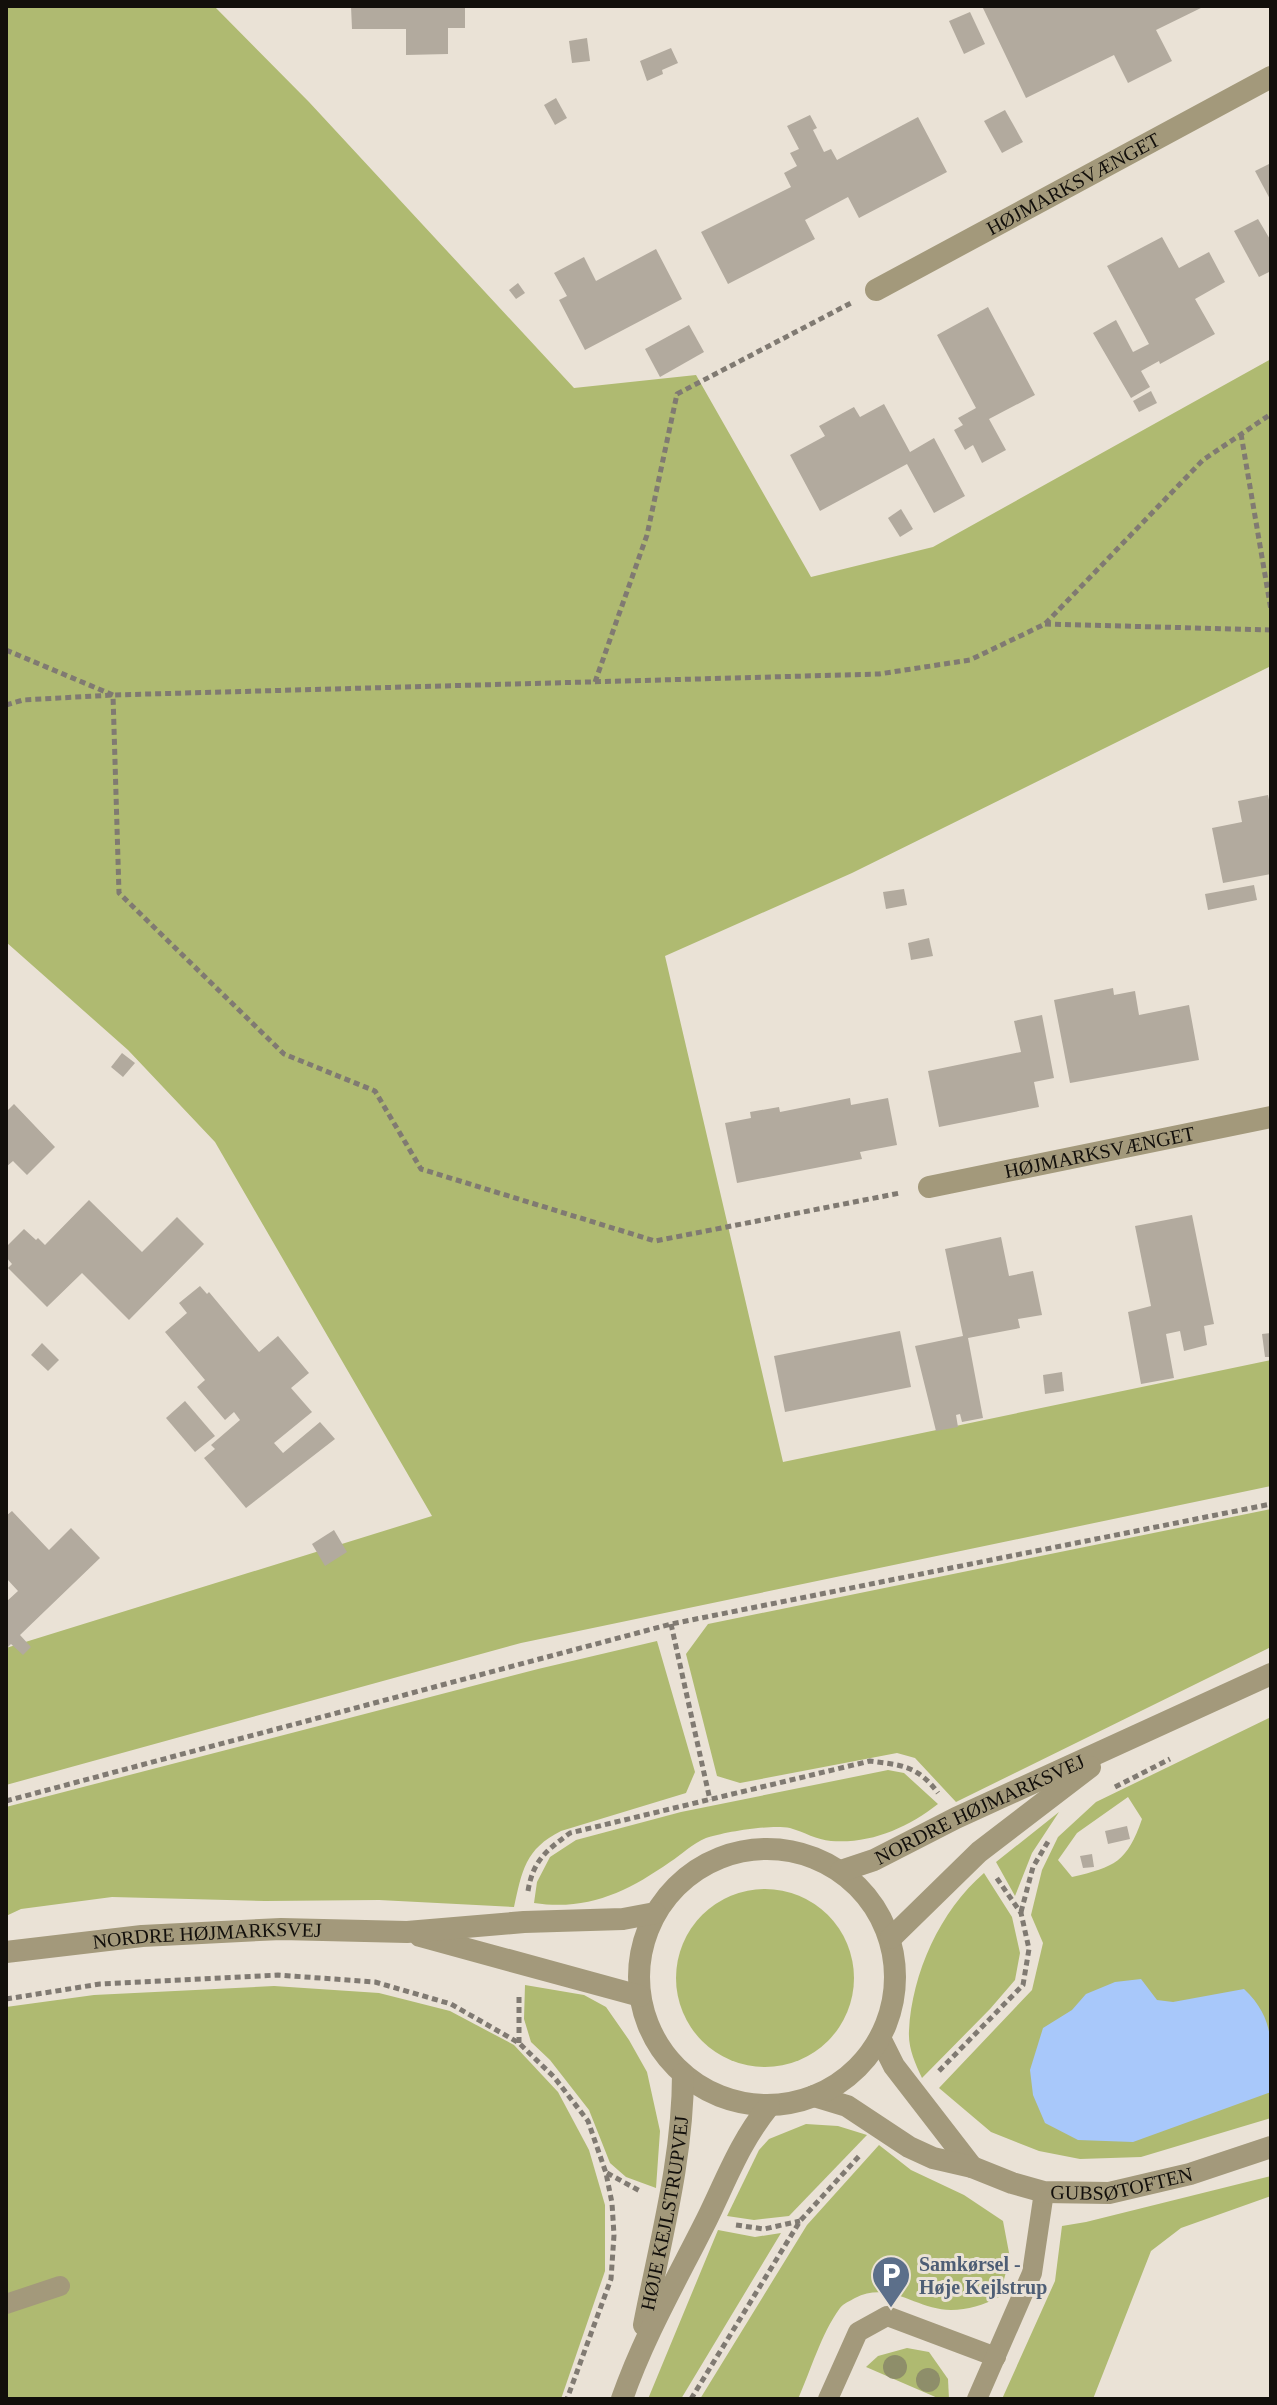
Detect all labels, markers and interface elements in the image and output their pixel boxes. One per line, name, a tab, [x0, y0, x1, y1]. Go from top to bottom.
street label: HØJMARKSVÆNGET	[983, 128, 1164, 239]
street label: HØJMARKSVÆNGET	[1002, 1122, 1196, 1182]
street label: NORDRE HØJMARKSVEJ	[871, 1750, 1088, 1869]
street label: NORDRE HØJMARKSVEJ	[91, 1918, 322, 1953]
street label: HØJE KEJLSTRUPVEJ	[636, 2115, 692, 2312]
street label: GUBSØTOFTEN	[1050, 2163, 1195, 2205]
place label: Samkørsel - Høje Kejlstrup	[919, 2253, 1047, 2299]
parking icon: Samkørsel - Høje Kejlstrup	[870, 2254, 912, 2309]

